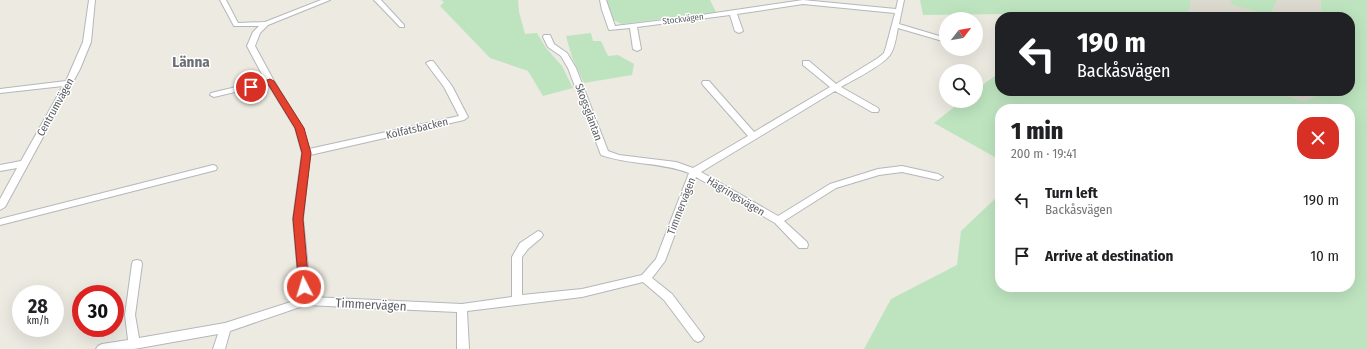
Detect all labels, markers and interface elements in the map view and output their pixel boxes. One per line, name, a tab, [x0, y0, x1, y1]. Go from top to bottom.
street label: Stockvägen	[662, 11, 704, 26]
north arrow	[939, 12, 983, 56]
map controls	[939, 12, 983, 108]
text: 190 m	[1077, 26, 1146, 59]
icon: left	[1011, 28, 1063, 80]
district label: Länna	[172, 53, 210, 71]
text: Backåsvägen	[1077, 60, 1171, 82]
button: search	[939, 64, 983, 108]
pin	[234, 70, 268, 104]
street label: Centrumvägen	[34, 76, 77, 139]
icon: arrive	[240, 76, 262, 98]
street label: Skogsgläntan	[572, 82, 605, 143]
street label: Kolfatsbacken	[385, 115, 449, 142]
text: 1 min	[1011, 117, 1063, 145]
button: close	[1297, 117, 1339, 159]
text: 200 m · 19:41	[1011, 146, 1077, 161]
street label: Hägringsvägen	[704, 174, 767, 219]
street label: Timmervägen	[665, 176, 698, 237]
text: Turn left	[1045, 184, 1098, 202]
icon: left	[1011, 189, 1033, 211]
text: 190 m	[1303, 191, 1339, 209]
text: Backåsvägen	[1045, 202, 1113, 217]
icon: arrive	[1011, 245, 1033, 267]
text: Arrive at destination	[1045, 247, 1173, 265]
text: 10 m	[1310, 247, 1339, 265]
position arrow	[283, 266, 325, 308]
speed limit sign: 30	[72, 285, 124, 337]
text: 28	[28, 294, 48, 318]
street label: Timmervägen	[335, 295, 407, 314]
text: km/h	[27, 315, 49, 327]

